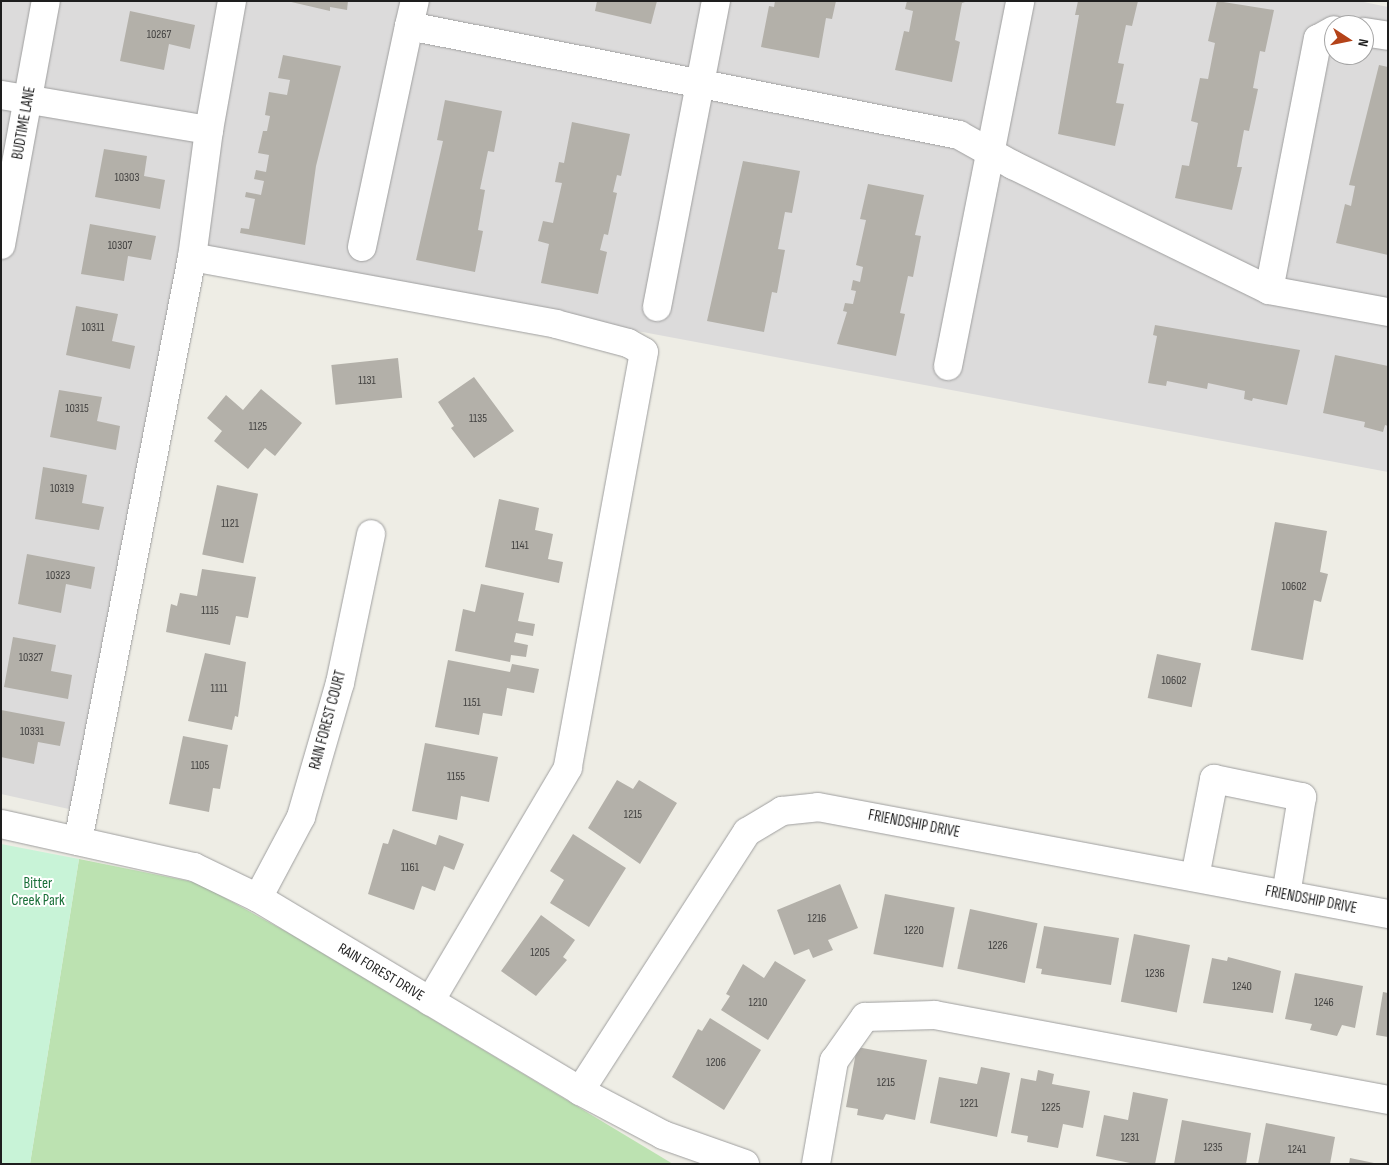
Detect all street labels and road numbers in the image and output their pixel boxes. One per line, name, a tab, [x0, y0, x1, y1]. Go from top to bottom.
street label: BUDTIME LANE	[9, 85, 39, 161]
street label: RAIN FOREST COURT	[306, 668, 350, 772]
street label: FRIENDSHIP DRIVE	[867, 806, 961, 842]
street label: FRIENDSHIP DRIVE	[1264, 882, 1358, 918]
street label: RAIN FOREST DRIVE	[335, 939, 427, 1005]

